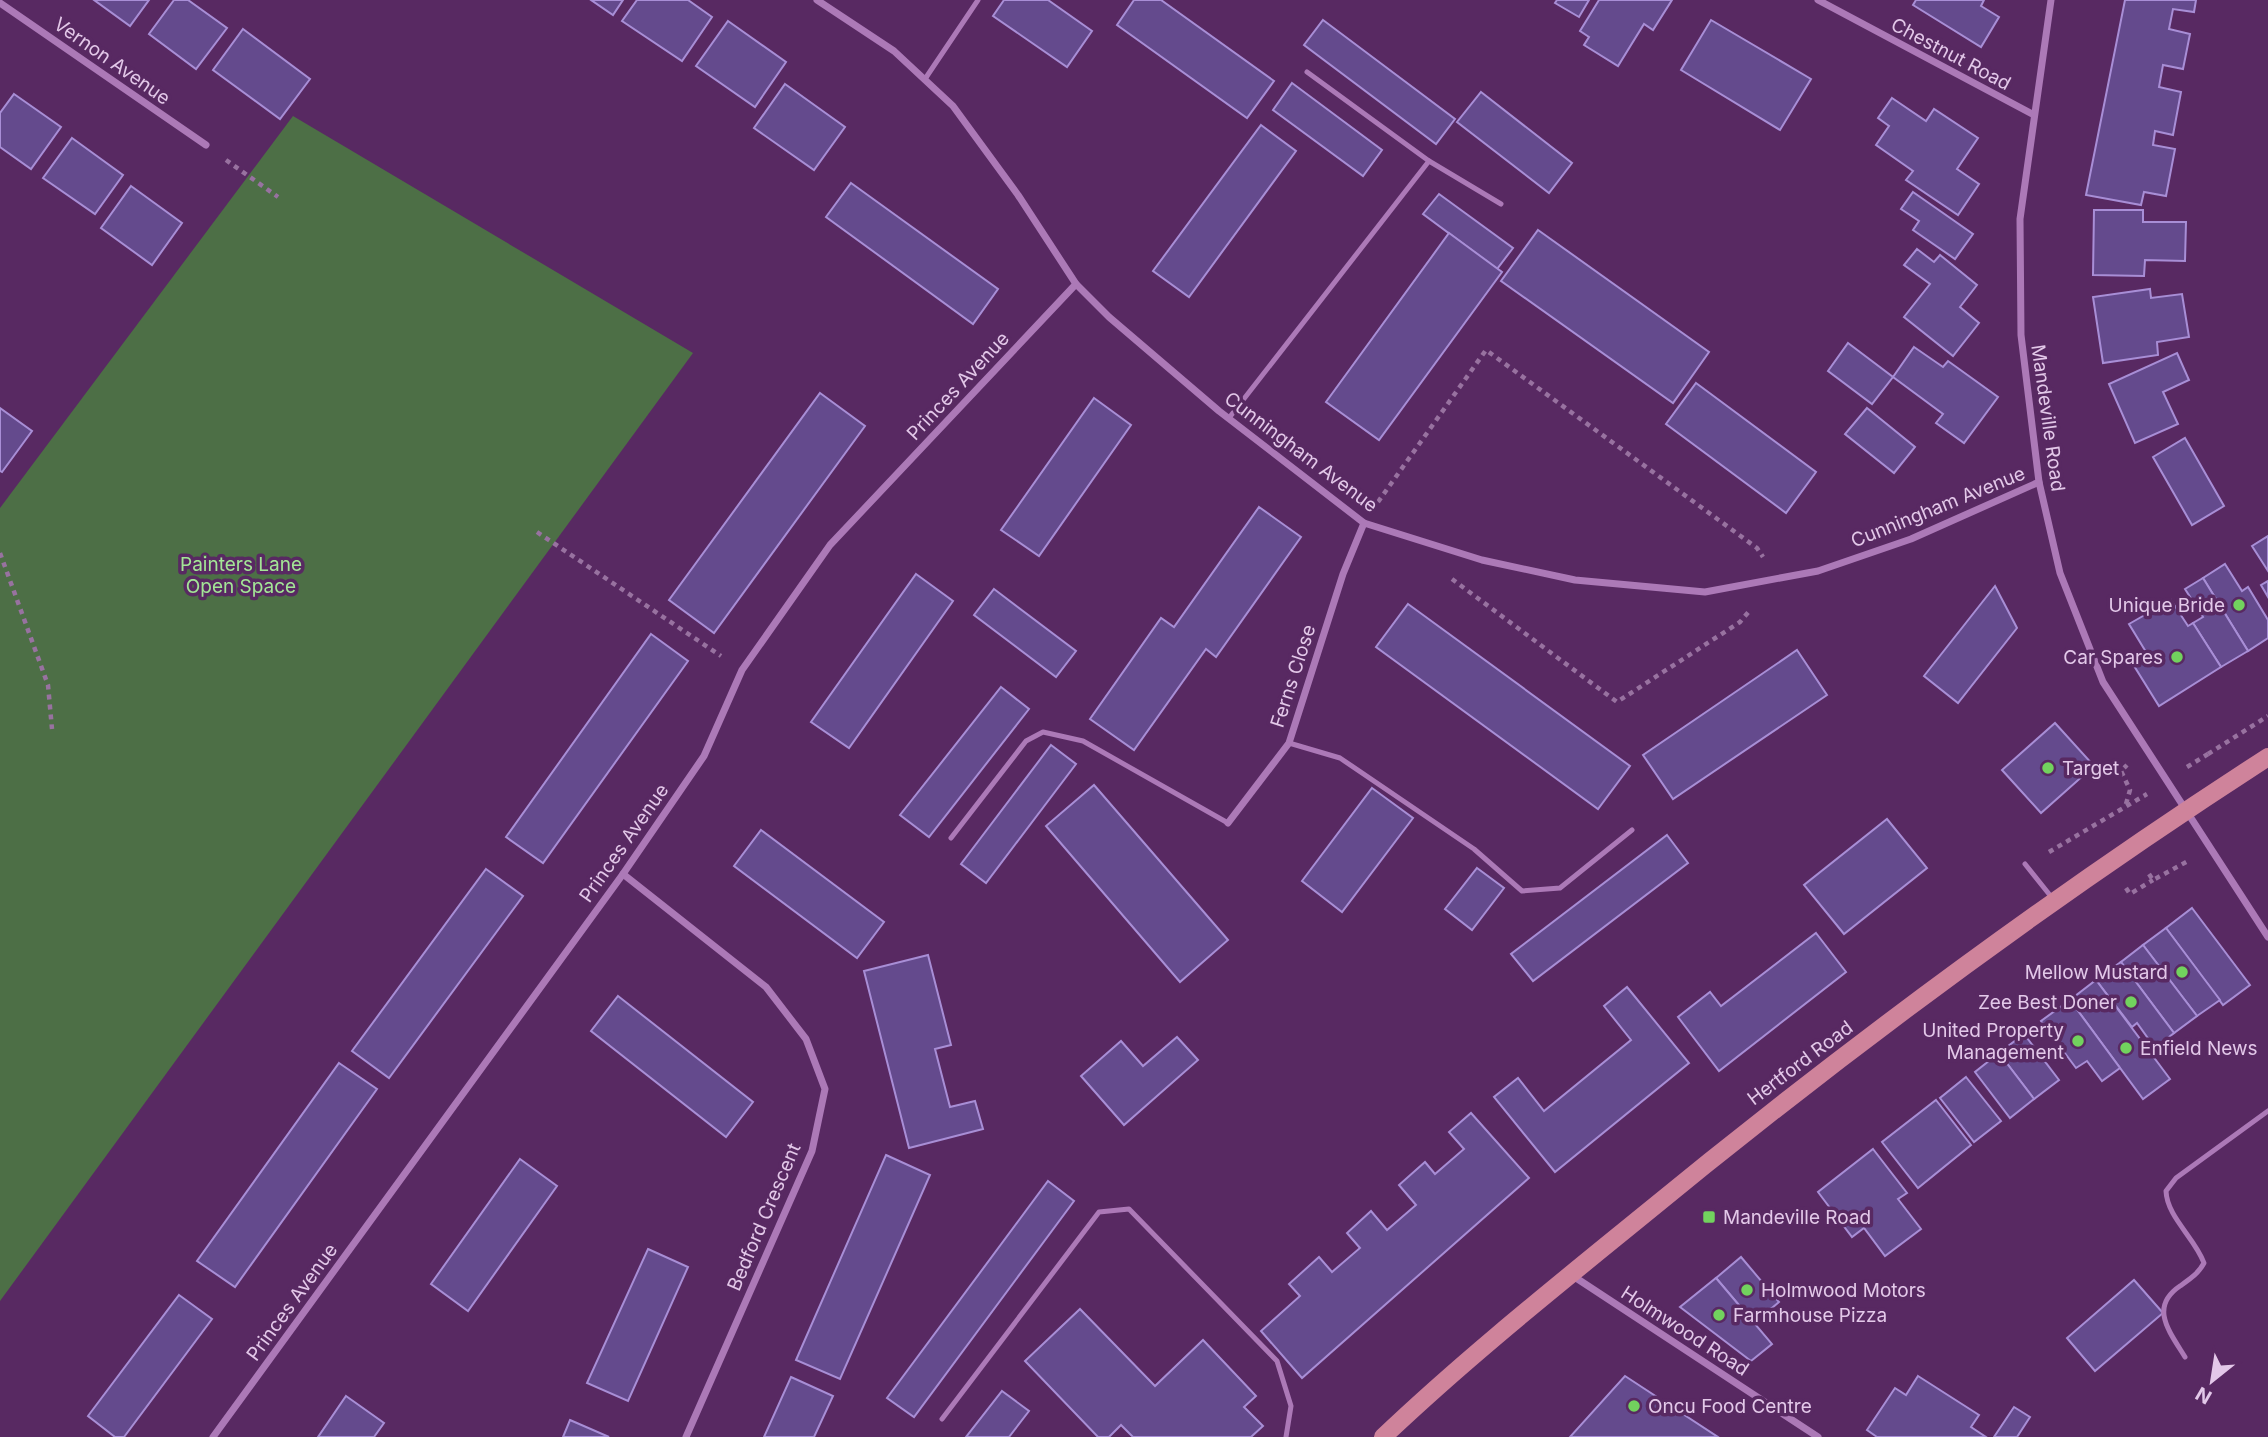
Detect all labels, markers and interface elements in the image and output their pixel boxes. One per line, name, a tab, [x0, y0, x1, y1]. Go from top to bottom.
street label: Vernon Avenue	[49, 12, 175, 110]
street label: Chestnut Road	[1887, 13, 2015, 95]
street label: Princes Avenue	[902, 327, 1014, 445]
street label: Mandeville Road	[2026, 343, 2070, 493]
street label: Cunningham Avenue	[1220, 387, 1382, 517]
street label: Cunningham Avenue	[1848, 462, 2028, 552]
park label: Painters Lane Open Space	[180, 553, 302, 598]
place label: Unique Bride	[2109, 594, 2225, 617]
marker: Unique Bride	[2231, 597, 2247, 613]
street label: Ferns Close	[1266, 622, 1320, 730]
place label: Car Spares	[2063, 646, 2163, 669]
marker: Car Spares	[2169, 649, 2185, 665]
place label: Target	[2062, 757, 2119, 780]
marker: Target	[2040, 760, 2056, 776]
street label: Princes Avenue	[575, 779, 673, 907]
place label: Mellow Mustard	[2025, 961, 2168, 984]
marker: Mellow Mustard	[2174, 964, 2190, 980]
place label: Zee Best Doner	[1978, 991, 2117, 1014]
marker: Zee Best Doner	[2123, 994, 2139, 1010]
street label: Hertford Road	[1743, 1016, 1857, 1110]
place label: United Property Management	[1922, 1019, 2064, 1064]
marker: United Property Management	[2070, 1033, 2086, 1049]
place label: Enfield News	[2140, 1037, 2258, 1060]
marker: Enfield News	[2118, 1040, 2134, 1056]
street label: Bedford Crescent	[723, 1140, 805, 1294]
place label: Mandeville Road	[1723, 1206, 1871, 1229]
marker: Mandeville Road	[1701, 1209, 1717, 1225]
street label: Princes Avenue	[242, 1239, 342, 1365]
place label: Holmwood Motors	[1761, 1279, 1926, 1302]
street label: Holmwood Road	[1617, 1281, 1753, 1381]
marker: Holmwood Motors	[1739, 1282, 1755, 1298]
place label: Farmhouse Pizza	[1733, 1304, 1887, 1327]
marker: Farmhouse Pizza	[1711, 1307, 1727, 1323]
north arrow	[2177, 1346, 2247, 1416]
text: N	[2192, 1382, 2216, 1409]
place label: Oncu Food Centre	[1648, 1395, 1812, 1418]
marker: Oncu Food Centre	[1626, 1398, 1642, 1414]

